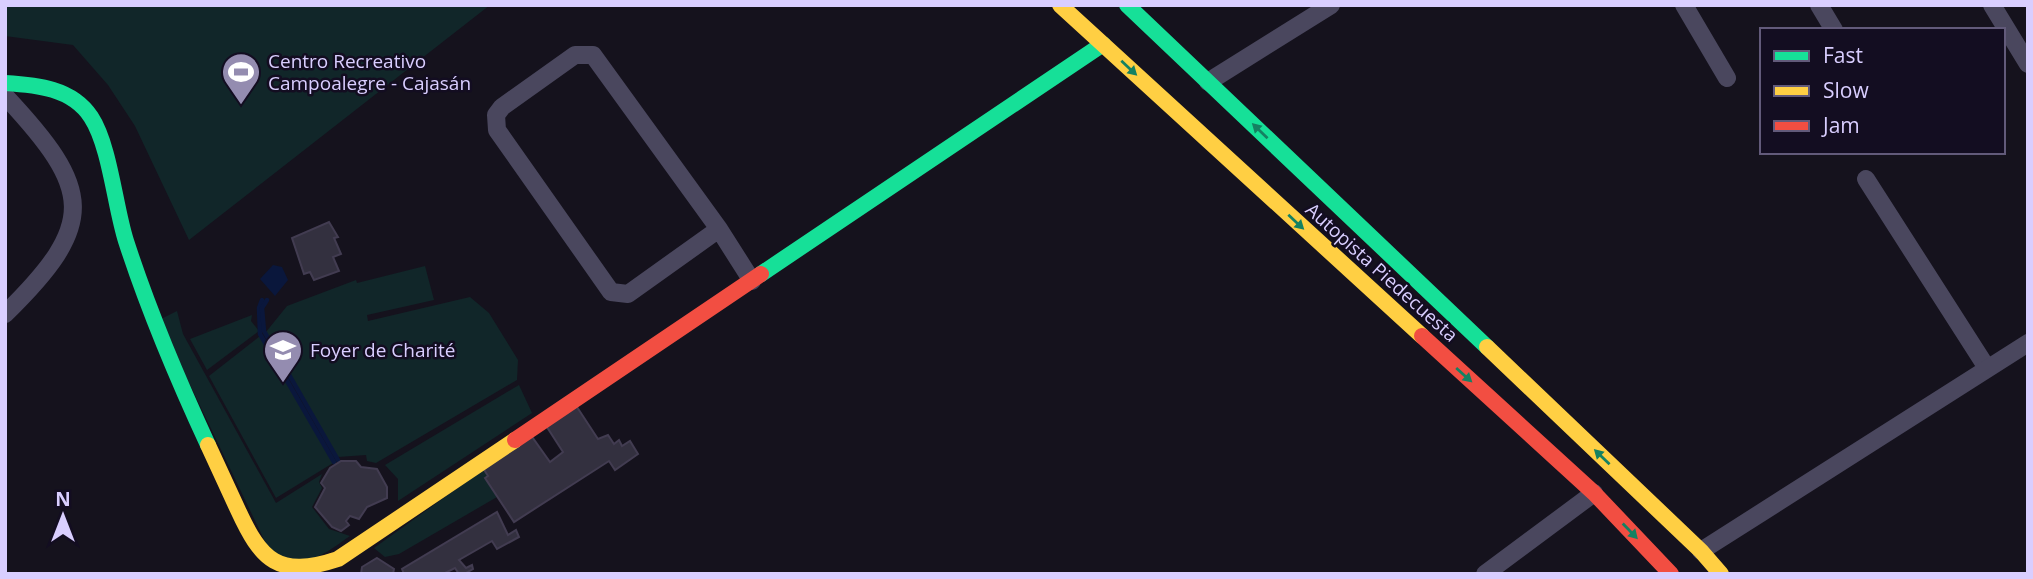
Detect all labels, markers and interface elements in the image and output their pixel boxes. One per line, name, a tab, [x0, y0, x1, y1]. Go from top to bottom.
legend	[1760, 28, 2005, 154]
text: Fast	[1823, 41, 1863, 69]
place label: Centro Recreativo Campoalegre - Cajasán	[268, 48, 471, 96]
sports icon: Centro Recreativo Campoalegre - Cajasán	[220, 51, 262, 106]
one-way arrow	[1120, 60, 1138, 76]
text: Slow	[1823, 76, 1869, 104]
text: Jam	[1821, 111, 1860, 139]
one-way arrow	[1252, 124, 1269, 140]
street label: Autopista Piedecuesta	[1300, 197, 1464, 347]
one-way arrow	[1287, 213, 1304, 229]
school or university icon: Foyer de Charité	[262, 329, 304, 384]
place label: Foyer de Charité	[310, 337, 456, 363]
one-way arrow	[1455, 367, 1473, 383]
one-way arrow	[1594, 450, 1611, 466]
north arrow	[28, 481, 98, 551]
text: N	[55, 486, 71, 512]
one-way arrow	[1622, 522, 1638, 539]

